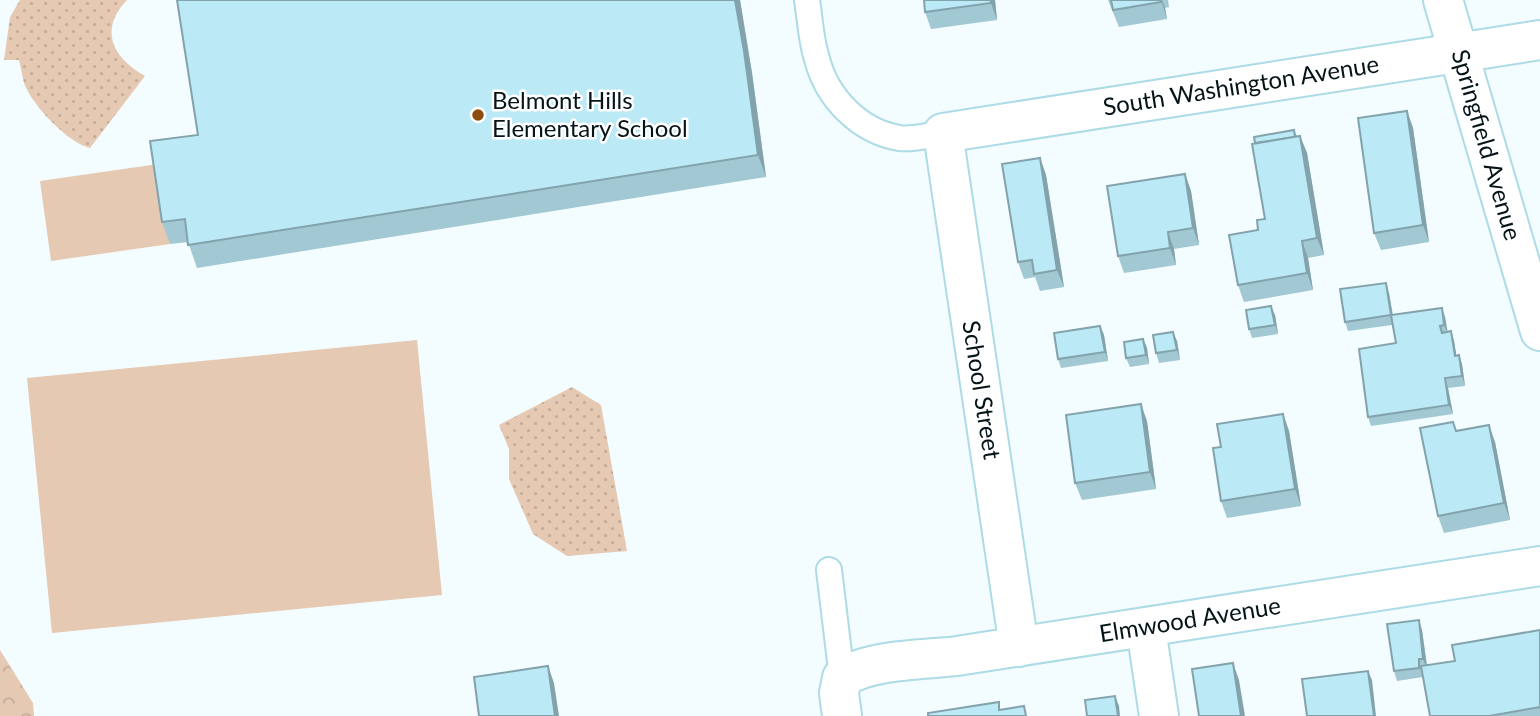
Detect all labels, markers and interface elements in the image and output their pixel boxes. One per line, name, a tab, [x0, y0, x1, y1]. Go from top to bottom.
street label: Springfield Avenue	[1446, 46, 1529, 243]
street label: South Washington Avenue	[1101, 48, 1381, 121]
place label: Belmont Hills Elementary School	[492, 85, 688, 142]
marker: Belmont Hills Elementary School	[470, 107, 486, 123]
street label: School Street	[957, 318, 1008, 462]
street label: Elmwood Avenue	[1097, 590, 1283, 647]

